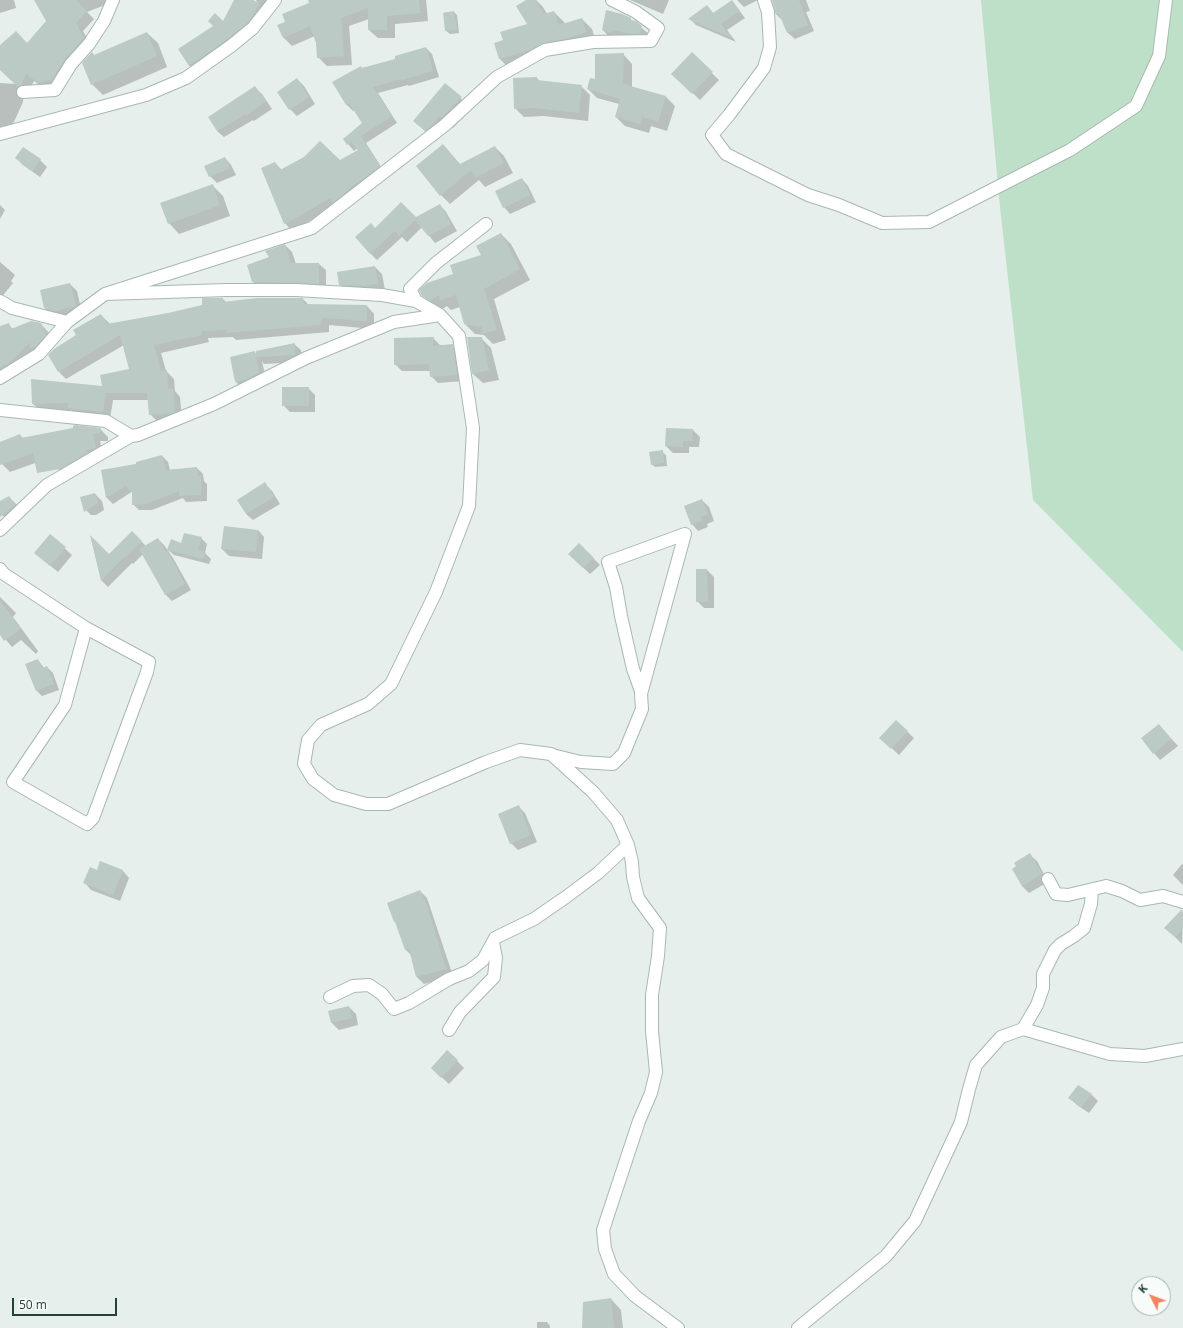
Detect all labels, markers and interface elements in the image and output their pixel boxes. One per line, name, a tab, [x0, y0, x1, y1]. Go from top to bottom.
north arrow	[1131, 1276, 1171, 1316]
text: K	[1134, 1281, 1150, 1296]
scale bar	[14, 1290, 119, 1316]
text: 50 m	[19, 1296, 47, 1313]

